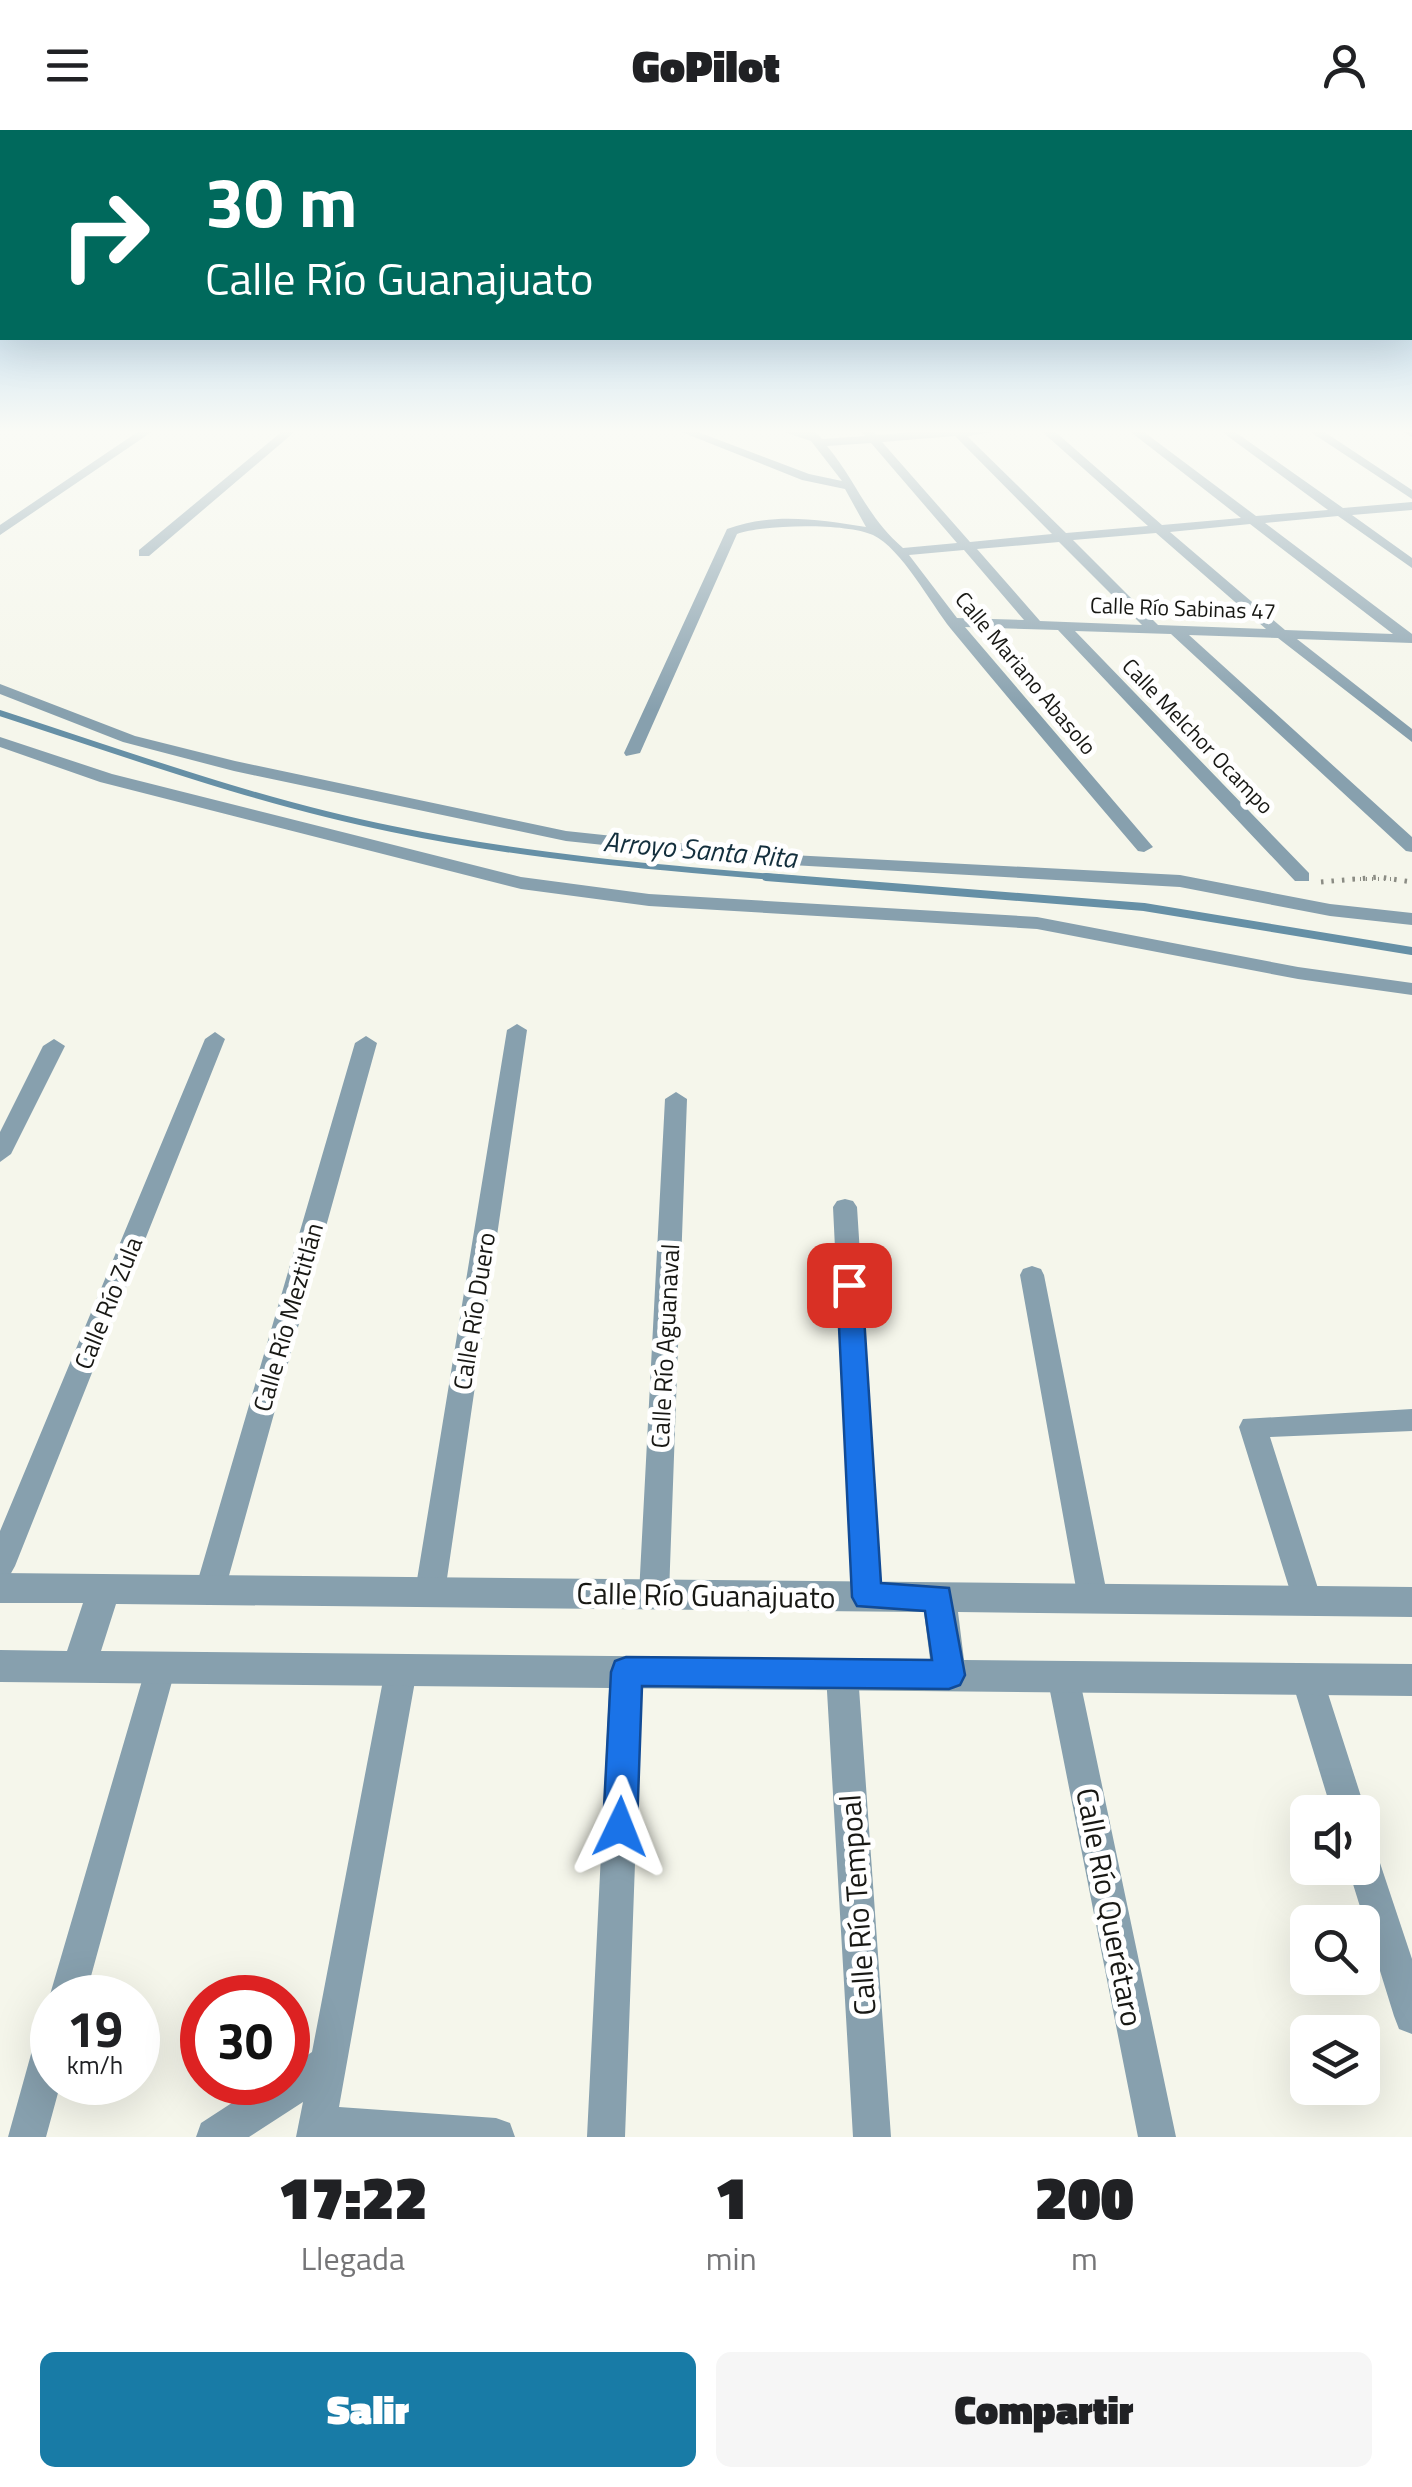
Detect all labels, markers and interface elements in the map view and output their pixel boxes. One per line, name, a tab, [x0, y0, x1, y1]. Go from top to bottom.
text: GoPilot	[632, 31, 780, 99]
icon: menu	[40, 38, 95, 93]
icon: person	[1317, 38, 1372, 93]
text: 30 m	[205, 148, 358, 254]
icon: right	[40, 170, 170, 300]
text: Calle Río Guanajuato	[205, 244, 593, 312]
street label: Calle Mariano Abasolo	[947, 584, 1105, 762]
street label: Calle Río Sabinas 47	[1090, 588, 1276, 628]
street label: Calle Melchor Ocampo	[1114, 650, 1282, 822]
water label: Arroyo Santa Rita	[601, 819, 801, 879]
street label: Calle Río Meztitlán	[243, 1218, 333, 1416]
street label: Calle Río Duero	[443, 1229, 505, 1393]
street label: Calle Río Zula	[64, 1231, 152, 1375]
street label: Calle Río Aguanaval	[641, 1243, 689, 1449]
pin	[807, 1243, 892, 1328]
icon: arrive	[822, 1258, 877, 1313]
street label: Calle Río Guanajuato	[576, 1570, 836, 1620]
position arrow	[568, 1775, 672, 1879]
street label: Calle Río Querétaro	[1064, 1784, 1156, 2030]
street label: Calle Río Tempoal	[826, 1793, 888, 2017]
map controls	[1290, 1795, 1380, 2105]
button: sound	[1290, 1795, 1380, 1885]
button: search	[1290, 1905, 1380, 1995]
speed limit sign: 30	[180, 1975, 310, 2105]
text: 19	[67, 1990, 123, 2066]
button: layers	[1290, 2015, 1380, 2105]
text: km/h	[67, 2046, 123, 2084]
text: 17:22	[278, 2151, 427, 2242]
text: 1	[715, 2151, 748, 2242]
text: 200	[1035, 2151, 1134, 2242]
text: Llegada	[301, 2234, 405, 2282]
text: min	[706, 2234, 757, 2282]
text: m	[1071, 2234, 1098, 2282]
button: Salir	[40, 2352, 696, 2467]
button: Compartir	[716, 2352, 1372, 2467]

